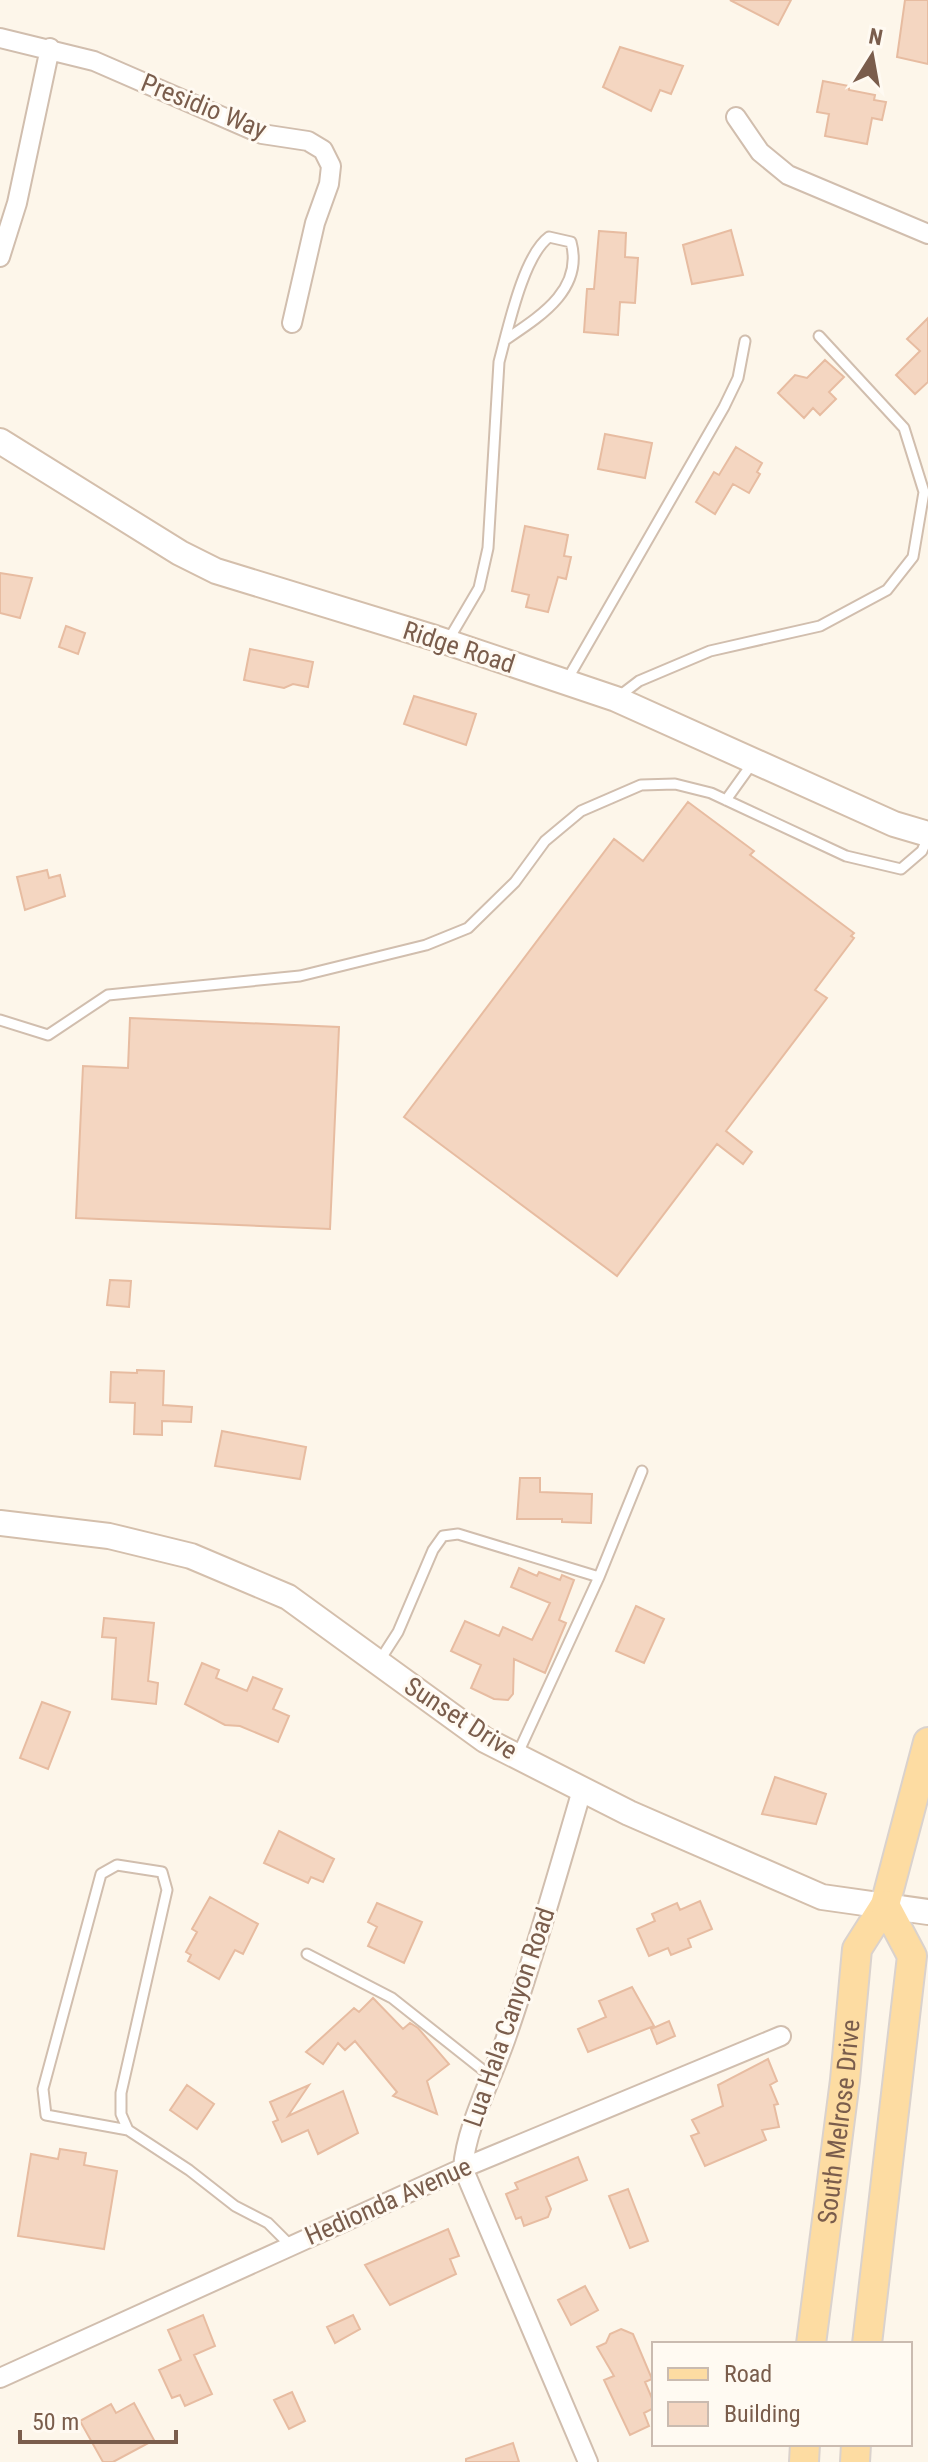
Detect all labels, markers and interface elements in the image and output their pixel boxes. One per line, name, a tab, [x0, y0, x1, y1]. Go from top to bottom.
north arrow	[832, 16, 912, 96]
text: N	[867, 23, 885, 50]
street label: Presidio Way	[137, 67, 271, 145]
street label: Ridge Road	[399, 615, 519, 679]
street label: Sunset Drive	[399, 1670, 523, 1766]
street label: Lua Hala Canyon Road	[457, 1903, 561, 2131]
street label: South Melrose Drive	[812, 2018, 865, 2226]
street label: Hedionda Avenue	[300, 2151, 476, 2251]
legend	[652, 2342, 912, 2446]
text: Road	[724, 2360, 772, 2388]
scale bar	[20, 2394, 176, 2444]
text: Building	[724, 2400, 801, 2428]
text: 50 m	[32, 2408, 79, 2436]

